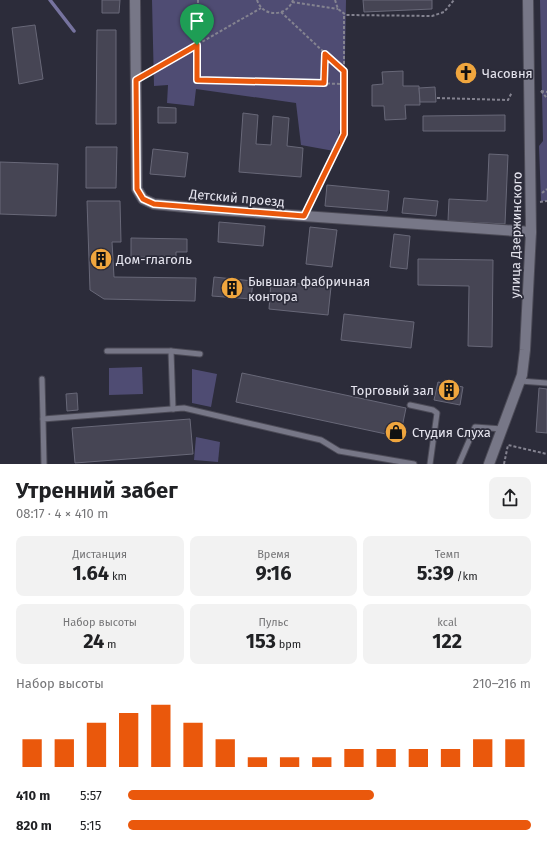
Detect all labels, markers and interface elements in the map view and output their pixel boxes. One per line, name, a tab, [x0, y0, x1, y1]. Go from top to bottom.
pin	[180, 4, 214, 45]
icon: arrive	[186, 10, 208, 32]
church icon: Часовня	[453, 60, 479, 86]
place label: Часовня	[482, 66, 533, 81]
street label: улица Дзержинского	[507, 171, 525, 299]
street label: Детский проезд	[188, 186, 285, 210]
building icon: Дом-глаголь	[88, 246, 114, 272]
place label: Дом-глаголь	[115, 252, 192, 267]
place label: Бывшая фабричная контора	[248, 274, 370, 304]
building icon: Бывшая фабричная контора	[219, 275, 245, 301]
building icon: Торговый зал	[436, 377, 462, 403]
place label: Торговый зал	[351, 383, 434, 398]
shop icon: Студия Слуха	[383, 419, 409, 445]
place label: Студия Слуха	[412, 425, 491, 440]
text: Утренний забег	[16, 477, 178, 504]
button: share	[489, 477, 531, 519]
text: 08:17 · 4 × 410 m	[16, 506, 108, 521]
text: Дистанция	[72, 548, 127, 561]
text: Время	[257, 548, 290, 561]
text: Темп	[435, 548, 460, 561]
text: 1.64	[73, 561, 109, 585]
text: 9:16	[256, 561, 291, 585]
text: 5:39	[417, 561, 454, 585]
text: km	[109, 570, 127, 583]
text: /km	[454, 570, 478, 583]
text: Набор высоты	[63, 616, 137, 629]
text: Пульс	[258, 616, 288, 629]
text: kcal	[437, 616, 457, 629]
text: 24	[83, 629, 104, 653]
text: 153	[246, 629, 276, 653]
text: 122	[432, 629, 462, 653]
text: m	[104, 638, 117, 651]
text: bpm	[276, 638, 301, 651]
text: Набор высоты	[16, 676, 104, 691]
text: 210–216 m	[473, 676, 531, 691]
text: 410 m	[16, 788, 50, 803]
text: 5:57	[80, 788, 102, 803]
text: 820 m	[16, 818, 52, 833]
text: 5:15	[80, 818, 101, 833]

